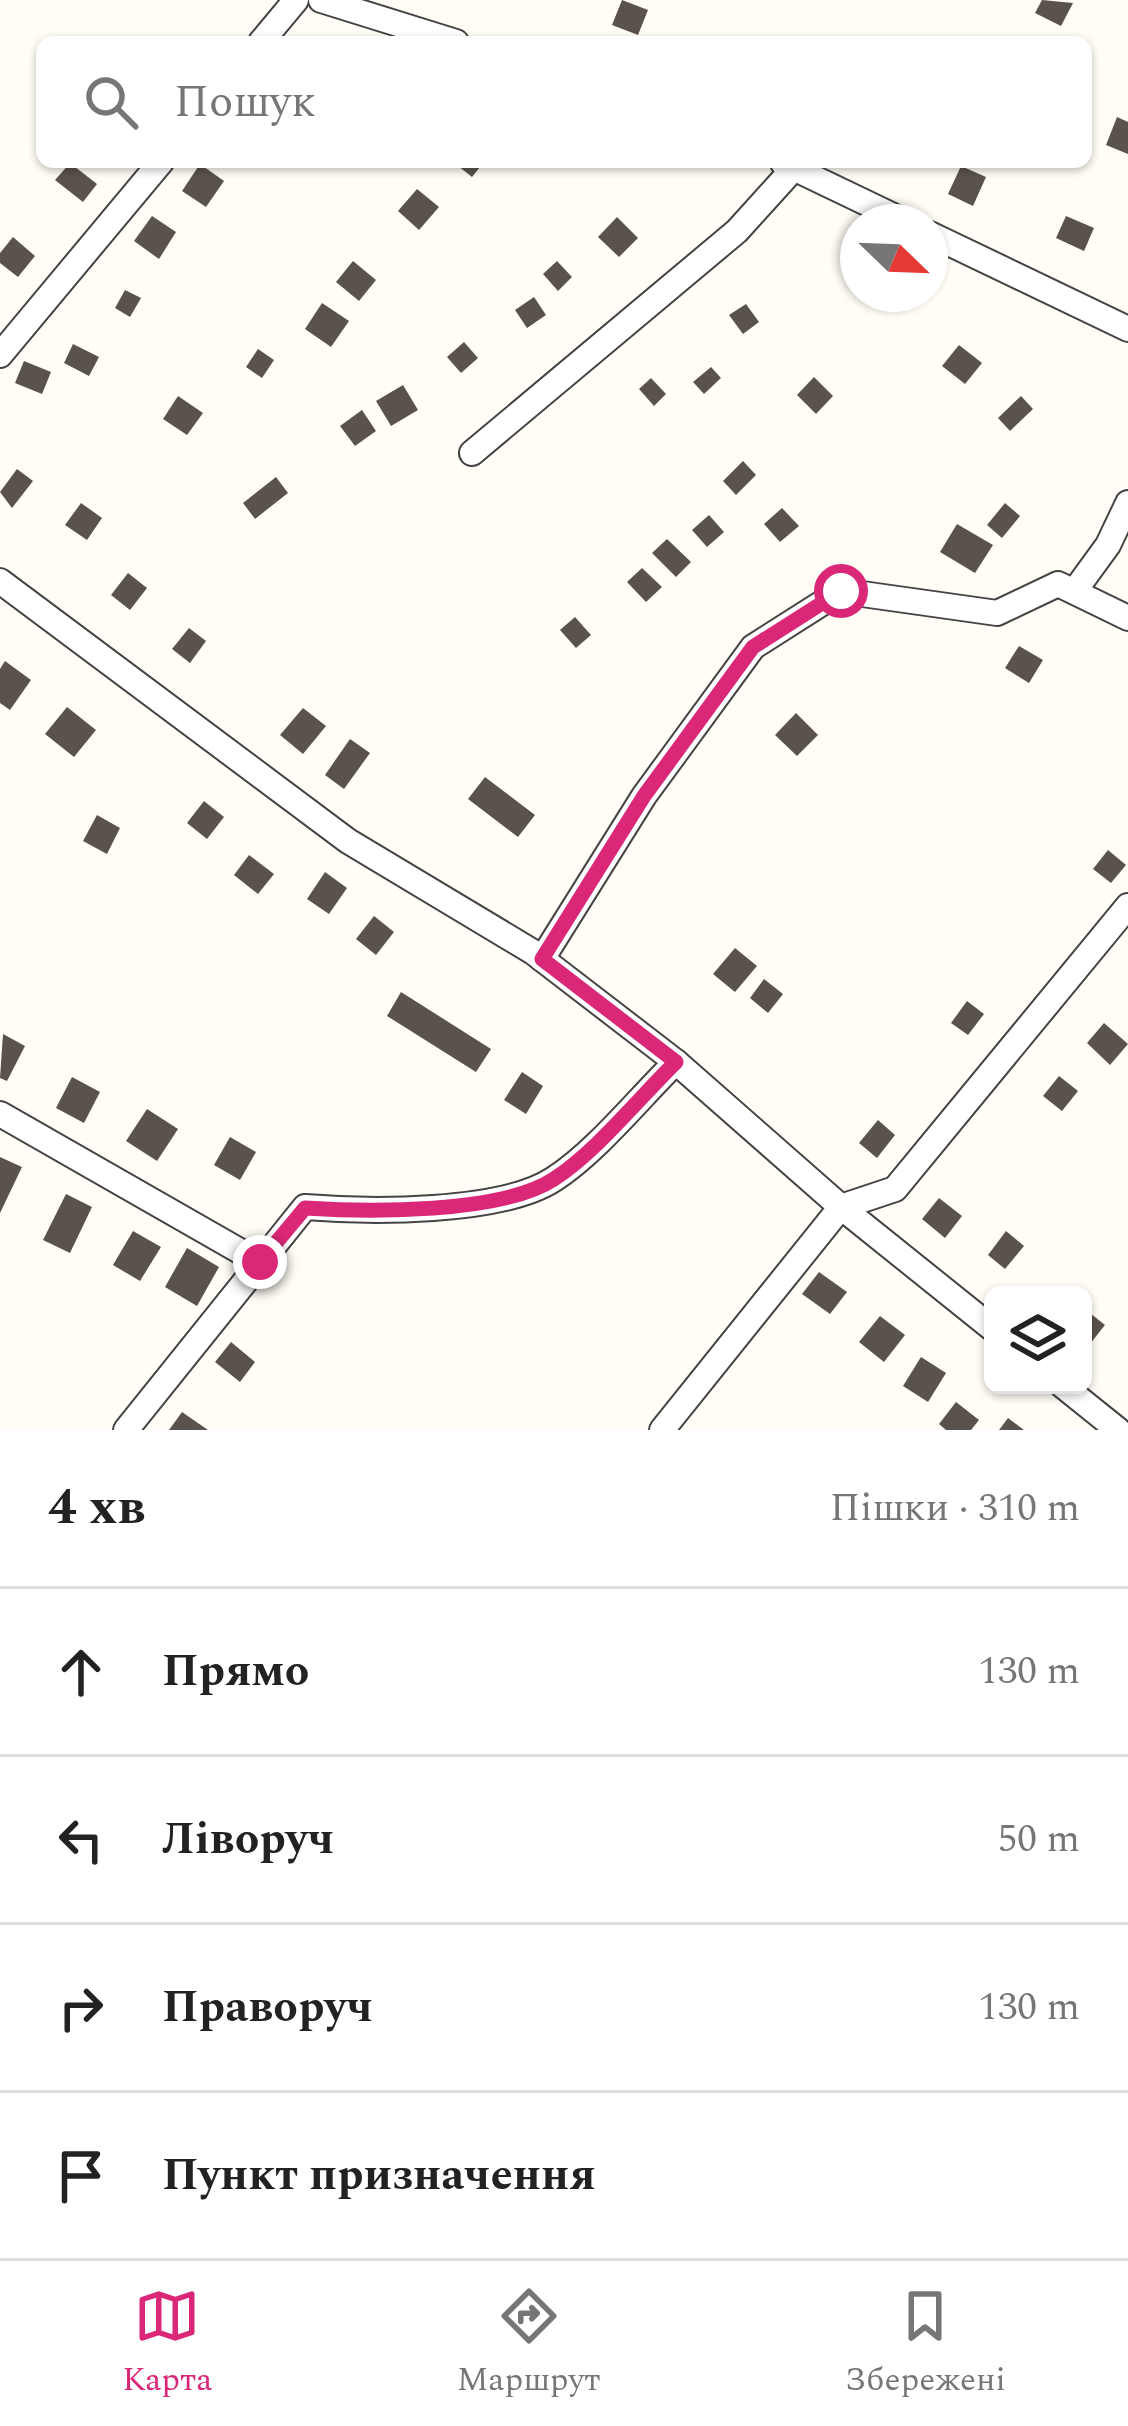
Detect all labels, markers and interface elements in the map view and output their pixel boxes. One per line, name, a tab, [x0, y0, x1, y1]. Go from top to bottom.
search box	[36, 36, 1092, 168]
text: Пошук	[174, 68, 316, 137]
icon: search	[78, 69, 144, 135]
north arrow	[840, 204, 948, 312]
route start	[814, 564, 868, 618]
route end	[233, 1235, 287, 1289]
map controls	[984, 1286, 1092, 1394]
button: layers	[984, 1286, 1092, 1394]
text: 4 хв	[48, 1469, 145, 1547]
text: Пішки · 310 m	[830, 1479, 1080, 1538]
text: Прямо	[162, 1637, 309, 1706]
icon: ahead	[48, 1639, 114, 1705]
text: 130 m	[978, 1642, 1080, 1701]
text: Ліворуч	[162, 1805, 334, 1874]
icon: left	[48, 1807, 114, 1873]
text: 50 m	[998, 1810, 1080, 1869]
text: Праворуч	[162, 1973, 373, 2042]
icon: right	[48, 1975, 114, 2041]
text: 130 m	[978, 1978, 1080, 2037]
text: Пункт призначення	[162, 2141, 596, 2210]
icon: arrive	[48, 2143, 114, 2209]
tab: Карта	[122, 2283, 212, 2405]
tab: Маршрут	[457, 2283, 600, 2405]
tab: Збережені	[845, 2283, 1006, 2405]

